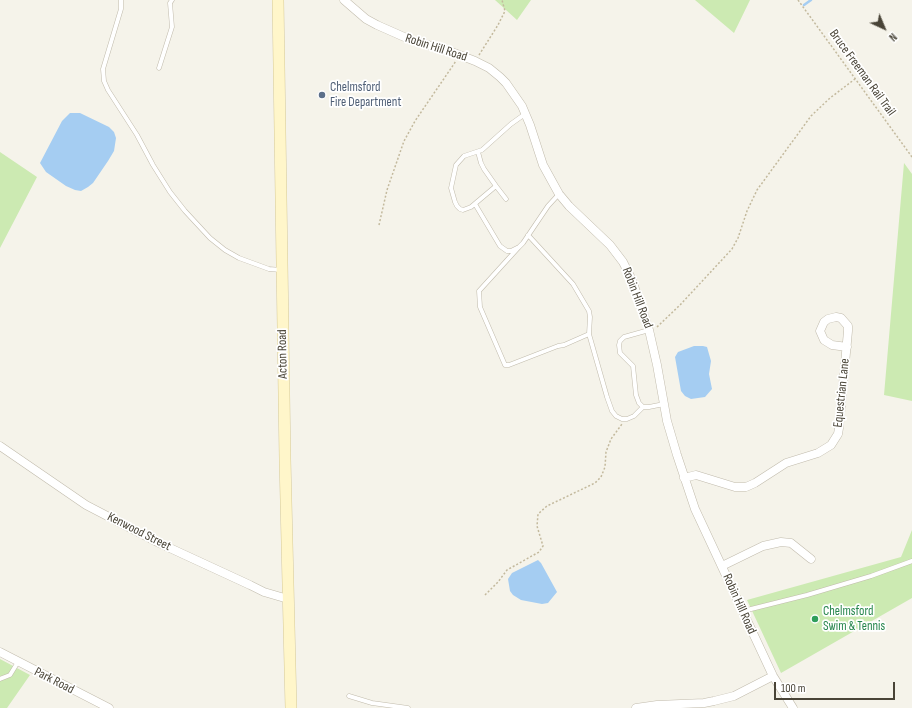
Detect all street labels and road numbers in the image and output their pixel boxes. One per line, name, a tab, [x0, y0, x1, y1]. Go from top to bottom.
street label: Bruce Freeman Rail Trail	[826, 27, 898, 119]
street label: Robin Hill Road	[403, 31, 469, 65]
street label: Robin Hill Road	[618, 265, 656, 331]
street label: Acton Road	[275, 329, 291, 379]
street label: Equestrian Lane	[831, 358, 853, 428]
street label: Kenwood Street	[105, 509, 173, 555]
street label: Robin Hill Road	[719, 571, 759, 637]
street label: Park Road	[31, 664, 77, 698]

